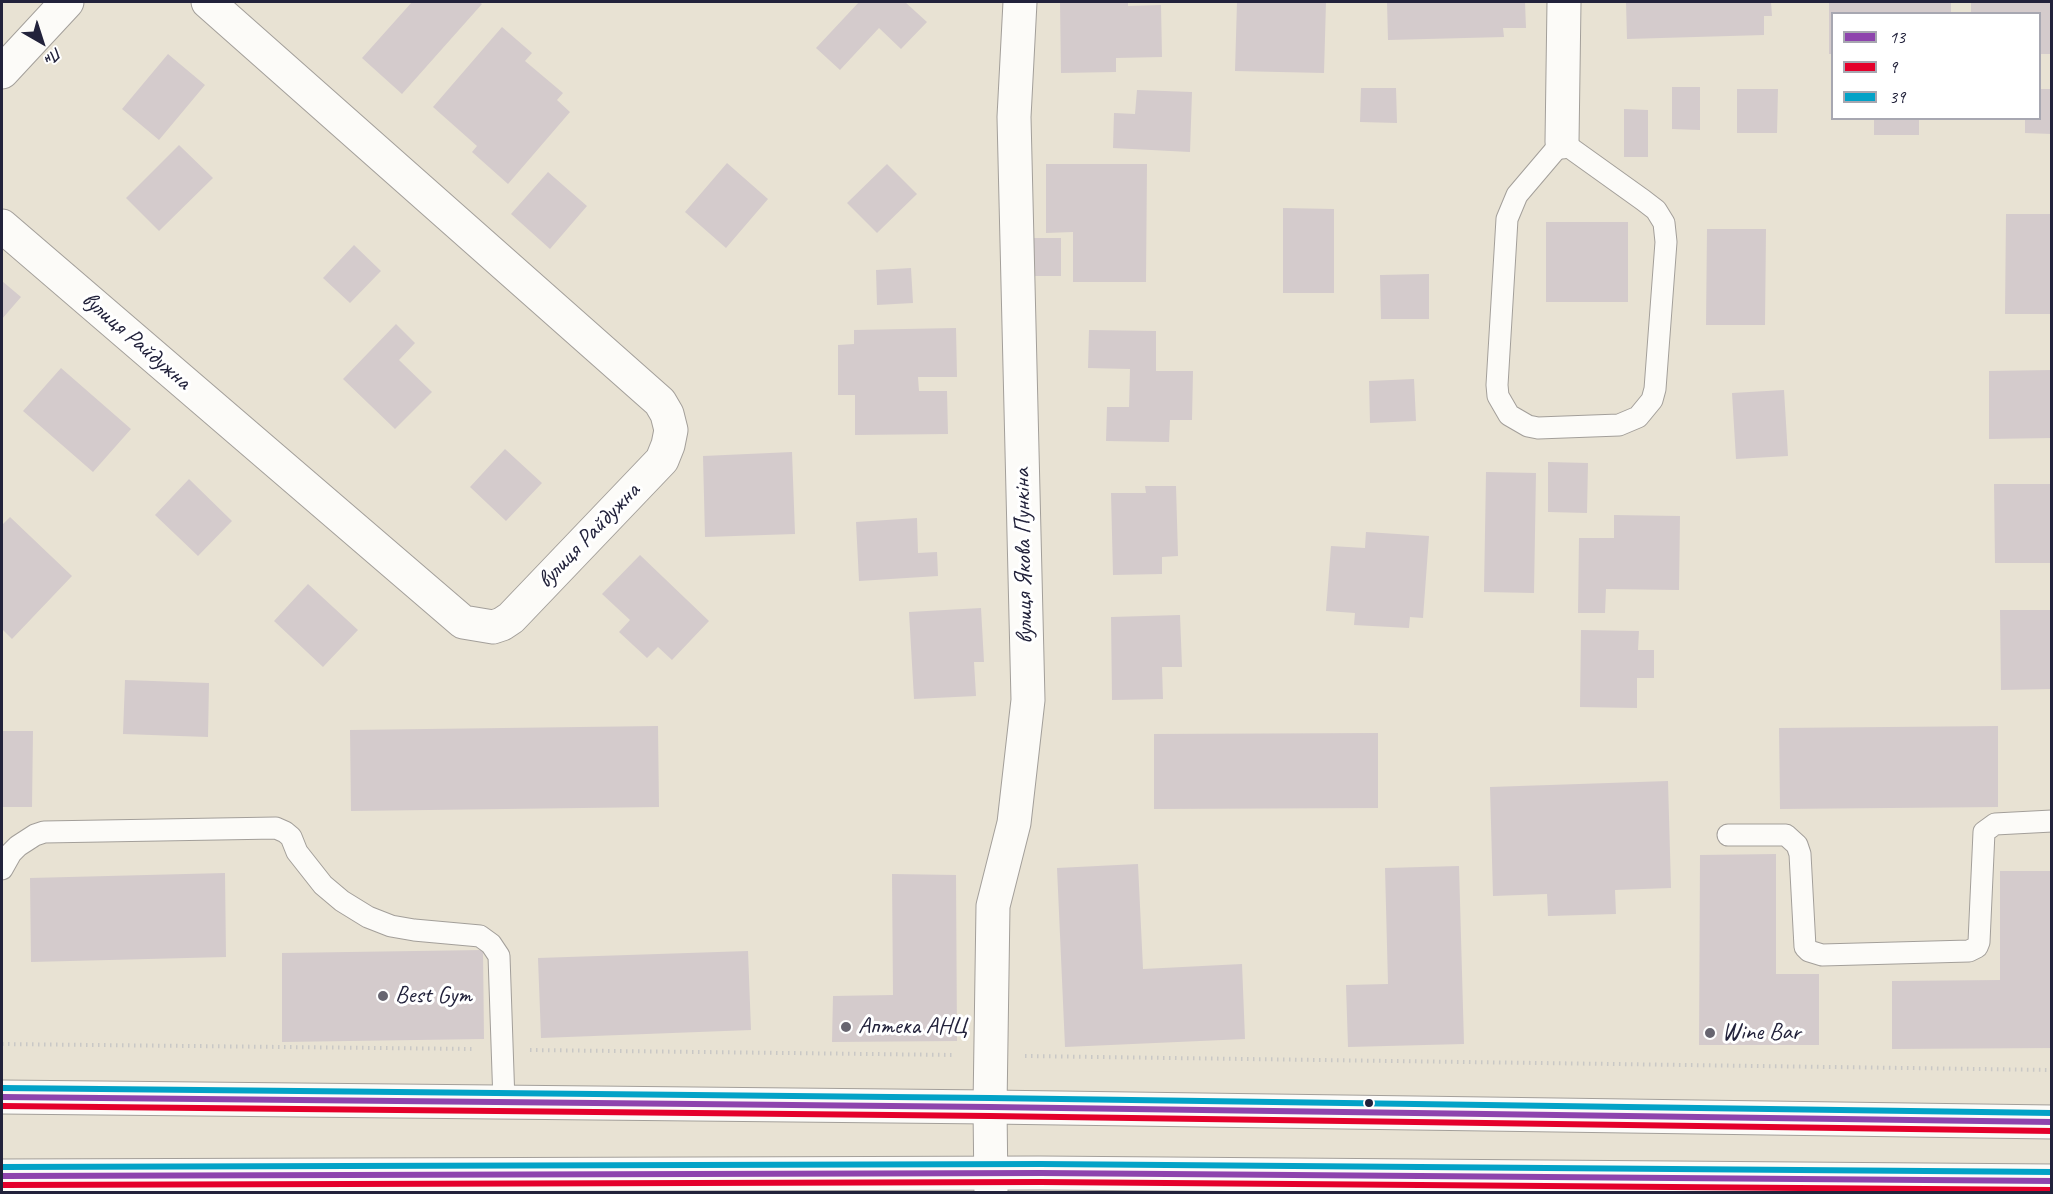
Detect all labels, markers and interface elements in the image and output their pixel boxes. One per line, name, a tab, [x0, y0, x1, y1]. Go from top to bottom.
north arrow	[12, 12, 72, 72]
legend	[1831, 12, 2041, 120]
text: 13	[1889, 26, 1905, 48]
text: Пн	[41, 43, 66, 69]
text: 9	[1889, 56, 1897, 78]
text: 39	[1889, 86, 1905, 108]
street label: вулиця Райдужна	[75, 286, 197, 396]
street label: вулиця Якова Пункіна	[1008, 468, 1040, 644]
street label: вулиця Райдужна	[532, 477, 646, 595]
place label: Best Gym	[395, 982, 472, 1010]
marker: Best Gym	[376, 989, 390, 1003]
place label: Аптека АНЦ	[858, 1013, 967, 1041]
place label: Wine Bar	[1722, 1019, 1801, 1047]
marker: Аптека АНЦ	[839, 1020, 853, 1034]
marker: Wine Bar	[1703, 1026, 1717, 1040]
unlabelled marker	[1363, 1097, 1375, 1109]

